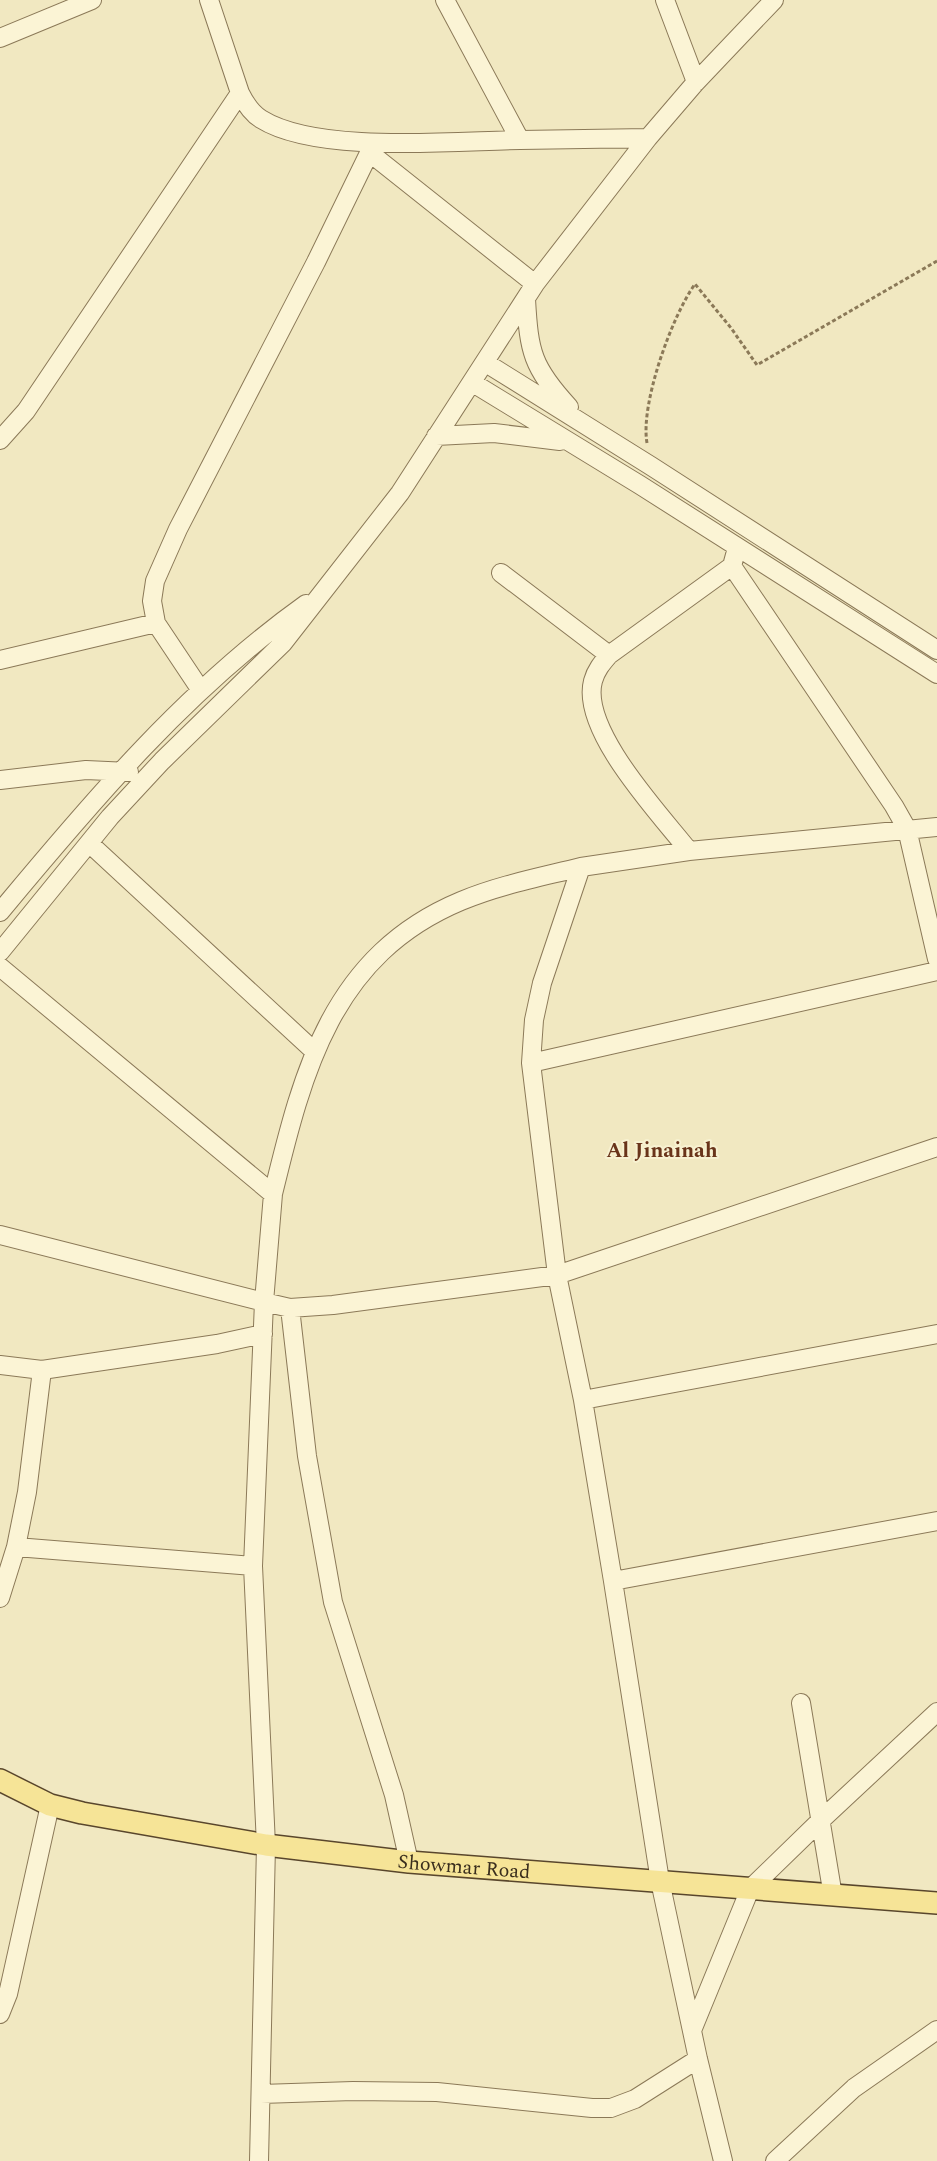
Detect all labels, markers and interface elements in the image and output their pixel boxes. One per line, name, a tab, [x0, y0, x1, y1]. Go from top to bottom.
district label: Al Jinainah	[606, 1135, 718, 1167]
street label: Showmar Road	[396, 1847, 532, 1887]

